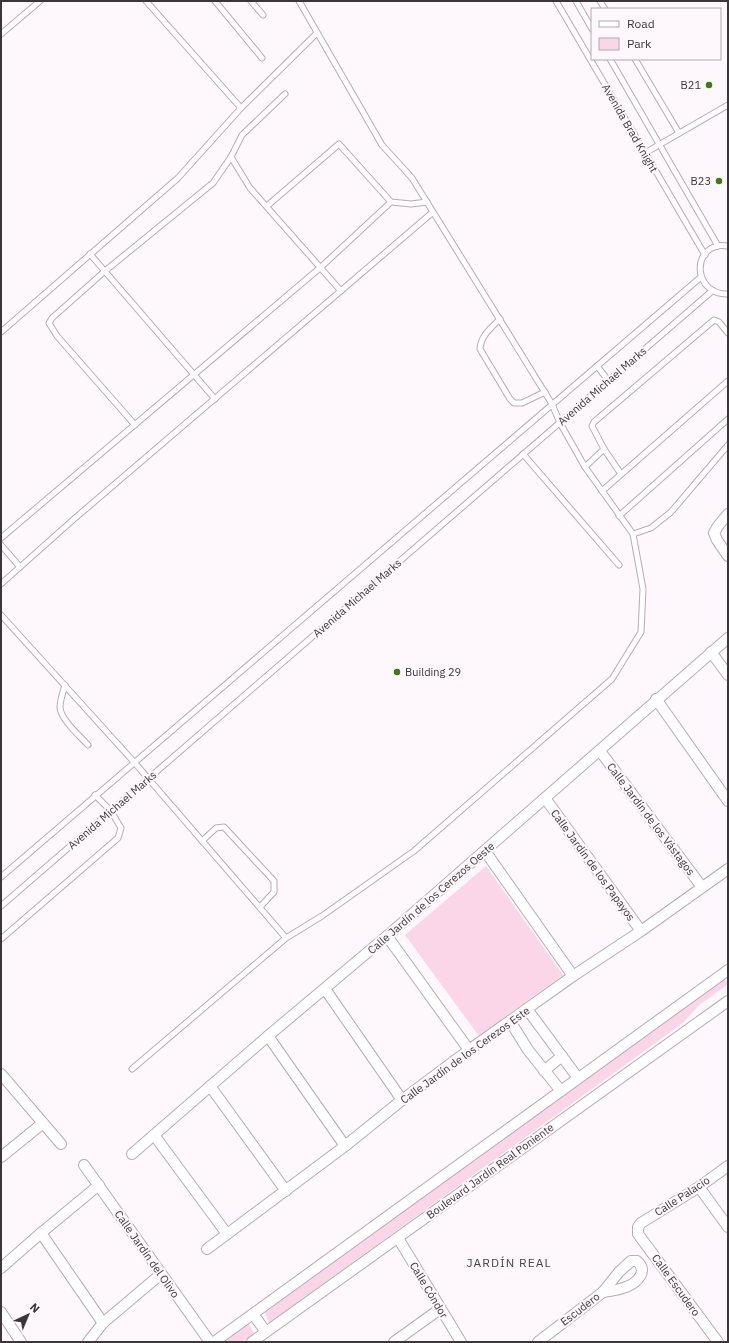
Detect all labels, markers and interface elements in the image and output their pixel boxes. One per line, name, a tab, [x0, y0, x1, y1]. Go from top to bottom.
legend	[591, 8, 721, 60]
text: Road	[627, 16, 655, 31]
text: Park	[627, 36, 652, 51]
place label: B21	[681, 78, 701, 92]
marker: B21	[704, 80, 714, 90]
street label: Avenida Brad Knight	[599, 81, 661, 175]
place label: B23	[691, 174, 711, 188]
marker: B23	[714, 176, 724, 186]
street label: Avenida Michael Marks	[555, 344, 649, 428]
street label: Avenida Michael Marks	[310, 556, 404, 640]
place label: Building 29	[405, 665, 461, 679]
marker: Building 29	[392, 667, 402, 677]
street label: Calle Jardín de los Vástagos	[604, 760, 698, 878]
street label: Avenida Michael Marks	[65, 768, 159, 852]
street label: Calle Jardín de los Papayos	[548, 807, 638, 923]
street label: Calle Jardín de los Cerezos Oeste	[365, 839, 497, 957]
street label: Calle Jardín de los Cerezos Este	[398, 1003, 532, 1107]
street label: Boulevard Jardín Real Poniente	[423, 1120, 557, 1222]
street label: Calle Palacio	[652, 1173, 712, 1219]
street label: Calle Jardín del Olivo	[112, 1208, 182, 1300]
street label: Calle Escudero	[649, 1251, 703, 1319]
district label: JARDÍN REAL	[467, 1255, 551, 1270]
street label: Calle Cóndor	[407, 1259, 451, 1321]
street label: Escudero	[558, 1289, 602, 1329]
north arrow	[8, 1295, 48, 1335]
text: N	[27, 1300, 43, 1316]

